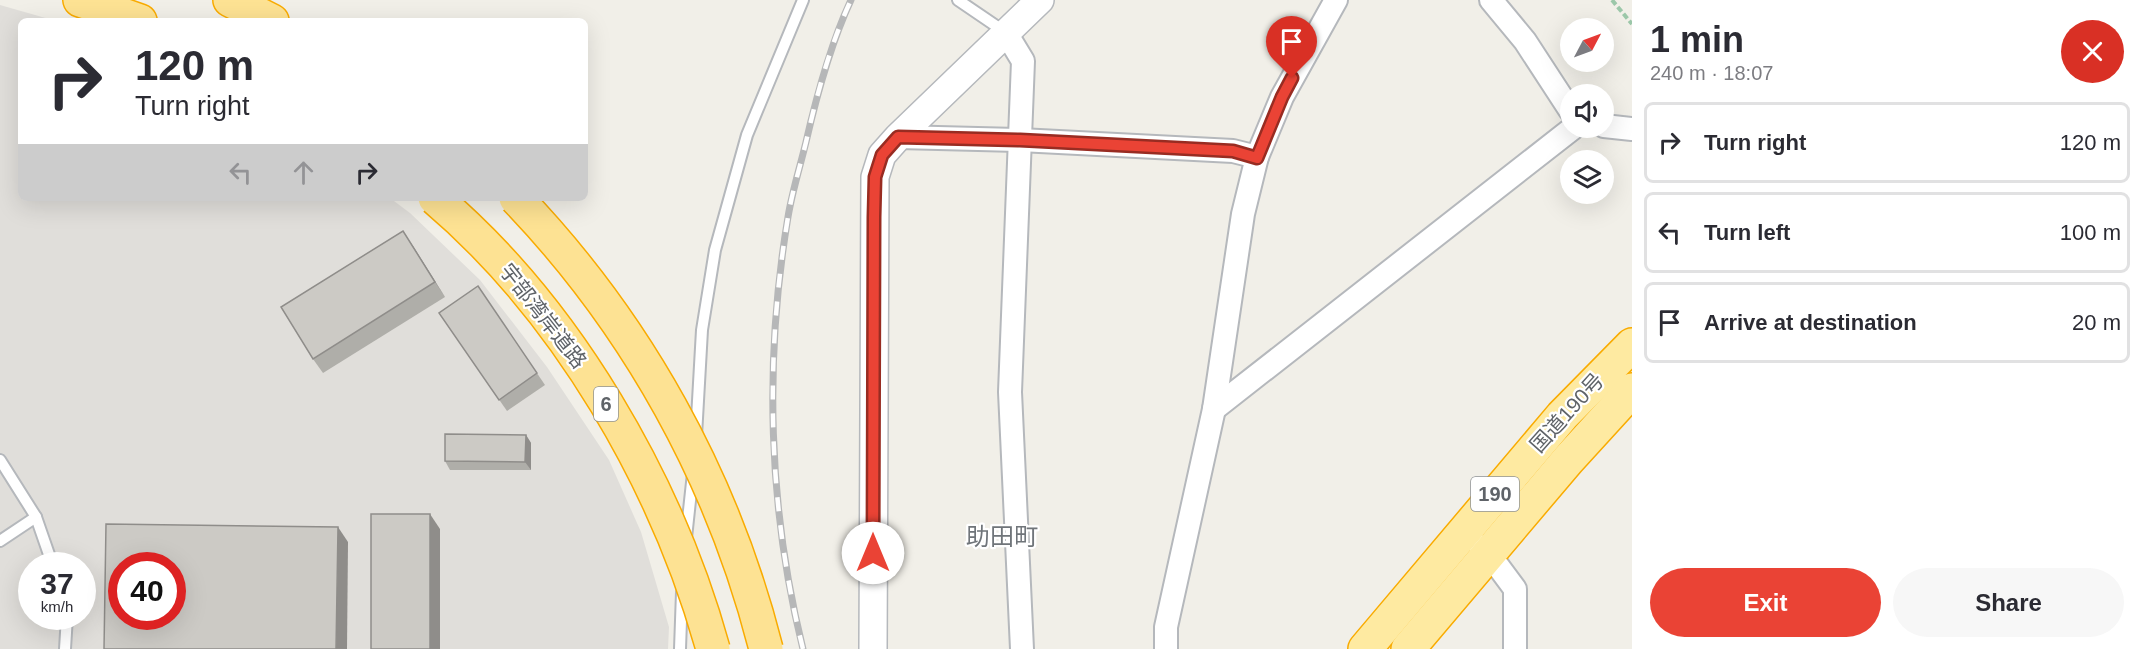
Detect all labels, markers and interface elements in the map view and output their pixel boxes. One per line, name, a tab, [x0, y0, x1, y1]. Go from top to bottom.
pin	[1266, 16, 1317, 78]
north arrow	[1560, 18, 1614, 72]
map controls	[1560, 18, 1614, 204]
text: 1 min	[1650, 19, 1744, 60]
button: close	[2061, 20, 2124, 83]
icon: arrive	[1275, 25, 1308, 58]
icon: right	[36, 42, 114, 120]
text: 120 m	[135, 42, 254, 89]
text: 240 m · 18:07	[1650, 62, 1773, 84]
button: sound	[1560, 84, 1614, 138]
text: Turn right	[135, 91, 250, 121]
icon: right	[1653, 126, 1686, 159]
text: Turn right	[1704, 130, 1806, 155]
text: 120 m	[2060, 130, 2121, 155]
button: layers	[1560, 150, 1614, 204]
icon: left	[224, 156, 257, 189]
icon: ahead	[287, 156, 320, 189]
icon: right	[350, 156, 383, 189]
icon: left	[1653, 216, 1686, 249]
text: Turn left	[1704, 220, 1790, 245]
text: 100 m	[2060, 220, 2121, 245]
street label: 宇部湾岸道路	[496, 259, 591, 372]
icon: arrive	[1653, 306, 1686, 339]
text: Arrive at destination	[1704, 310, 1917, 335]
text: 20 m	[2072, 310, 2121, 335]
street label: 国道190号	[1525, 369, 1608, 457]
road number: 6	[594, 387, 618, 421]
road number: 190	[1471, 477, 1519, 511]
position arrow	[841, 521, 905, 585]
district label: 助田町	[966, 523, 1038, 550]
speed limit sign: 40	[108, 552, 186, 630]
text: 37	[40, 567, 74, 600]
button: Exit	[1650, 568, 1881, 637]
button: Share	[1893, 568, 2124, 637]
text: km/h	[41, 598, 73, 615]

